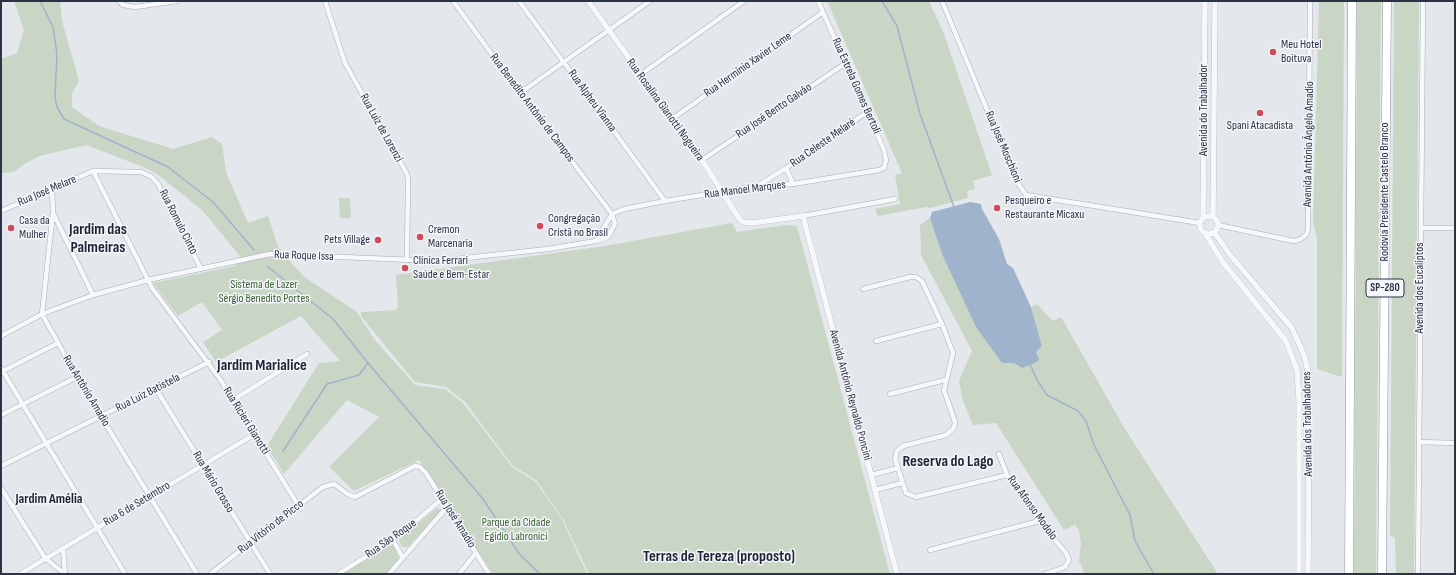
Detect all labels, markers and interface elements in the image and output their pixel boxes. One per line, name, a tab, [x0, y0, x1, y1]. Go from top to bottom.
street label: Rua Hermínio Xavier Leme	[701, 29, 795, 101]
street label: Rua Estrela Gomes Bertoli	[828, 36, 884, 136]
place label: Meu Hotel Boituva	[1281, 38, 1322, 66]
marker: Meu Hotel Boituva	[1268, 47, 1278, 57]
street label: Rua Benedito Antônio de Campos	[486, 51, 578, 165]
street label: Rua Rosalina Gianotti Nogueira	[623, 56, 707, 164]
street label: Avenida do Trabalhador	[1197, 64, 1211, 156]
street label: Rua Alpheu Vianna	[565, 67, 619, 135]
street label: Rua José Bento Galvão	[733, 80, 815, 142]
street label: Avenida Antônio Ângelo Amadio	[1301, 81, 1317, 207]
street label: Rua Luiz de Lorenzi	[356, 91, 406, 165]
marker: Spani Atacadista	[1255, 108, 1265, 118]
street label: Rua José Moschioni	[981, 109, 1025, 185]
street label: Rua Celeste Melaré	[788, 115, 858, 171]
place label: Spani Atacadista	[1227, 119, 1293, 133]
street label: Rodovia Presidente Castelo Branco	[1378, 123, 1392, 261]
street label: Rua José Melare	[15, 172, 79, 210]
street label: Rua Manoel Marques	[703, 178, 787, 202]
street label: Rua Romulo Cinto	[155, 187, 201, 257]
place label: Pesqueiro e Restaurante Micaxu	[1005, 194, 1084, 222]
marker: Pesqueiro e Restaurante Micaxu	[992, 203, 1002, 213]
place label: Congregação Cristã no Brasil	[548, 212, 608, 240]
place label: Casa da Mulher	[19, 214, 50, 242]
district label: Jardim das Palmeiras	[69, 220, 127, 258]
marker: Congregação Cristã no Brasil	[535, 221, 545, 231]
marker: Casa da Mulher	[6, 223, 16, 233]
place label: Cremon Marcenaria	[428, 223, 473, 251]
marker: Cremon Marcenaria	[415, 232, 425, 242]
place label: Pets Village	[324, 233, 370, 247]
marker: Pets Village	[373, 235, 383, 245]
street label: Avenida dos Eucaliptos	[1413, 242, 1427, 334]
street label: Rua Roque Issa	[274, 248, 334, 264]
place label: Clínica Ferrari Saúde e Bem-Estar	[413, 254, 489, 282]
marker: Clínica Ferrari Saúde e Bem-Estar	[400, 263, 410, 273]
park label: Sistema de Lazer Sérgio Benedito Portes	[218, 278, 310, 306]
road number: SP-280	[1366, 279, 1404, 297]
street label: Avenida Antônio Reynaldo Poncini	[826, 328, 874, 462]
street label: Rua Antônio Amadio	[59, 353, 113, 429]
district label: Jardim Marialice	[217, 356, 307, 376]
street label: Rua Luiz Batistela	[113, 371, 183, 415]
street label: Avenida dos Trabalhadores	[1300, 371, 1316, 477]
street label: Rua Ricieri Gianotti	[220, 385, 272, 457]
street label: Rua Mário Grosso	[189, 449, 237, 515]
district label: Reserva do Lago	[902, 452, 994, 472]
street label: Rua Afonso Modolo	[1004, 473, 1060, 543]
street label: Rua 6 de Setembro	[101, 478, 173, 530]
street label: Rua José Amadio	[432, 487, 478, 551]
district label: Jardim Amélia	[15, 491, 83, 507]
street label: Rua Vitório de Picco	[235, 497, 307, 557]
street label: Rua São Roque	[363, 516, 419, 562]
park label: Parque da Cidade Egidio Labronici	[482, 516, 550, 544]
district label: Terras de Tereza (proposto)	[643, 547, 795, 567]

